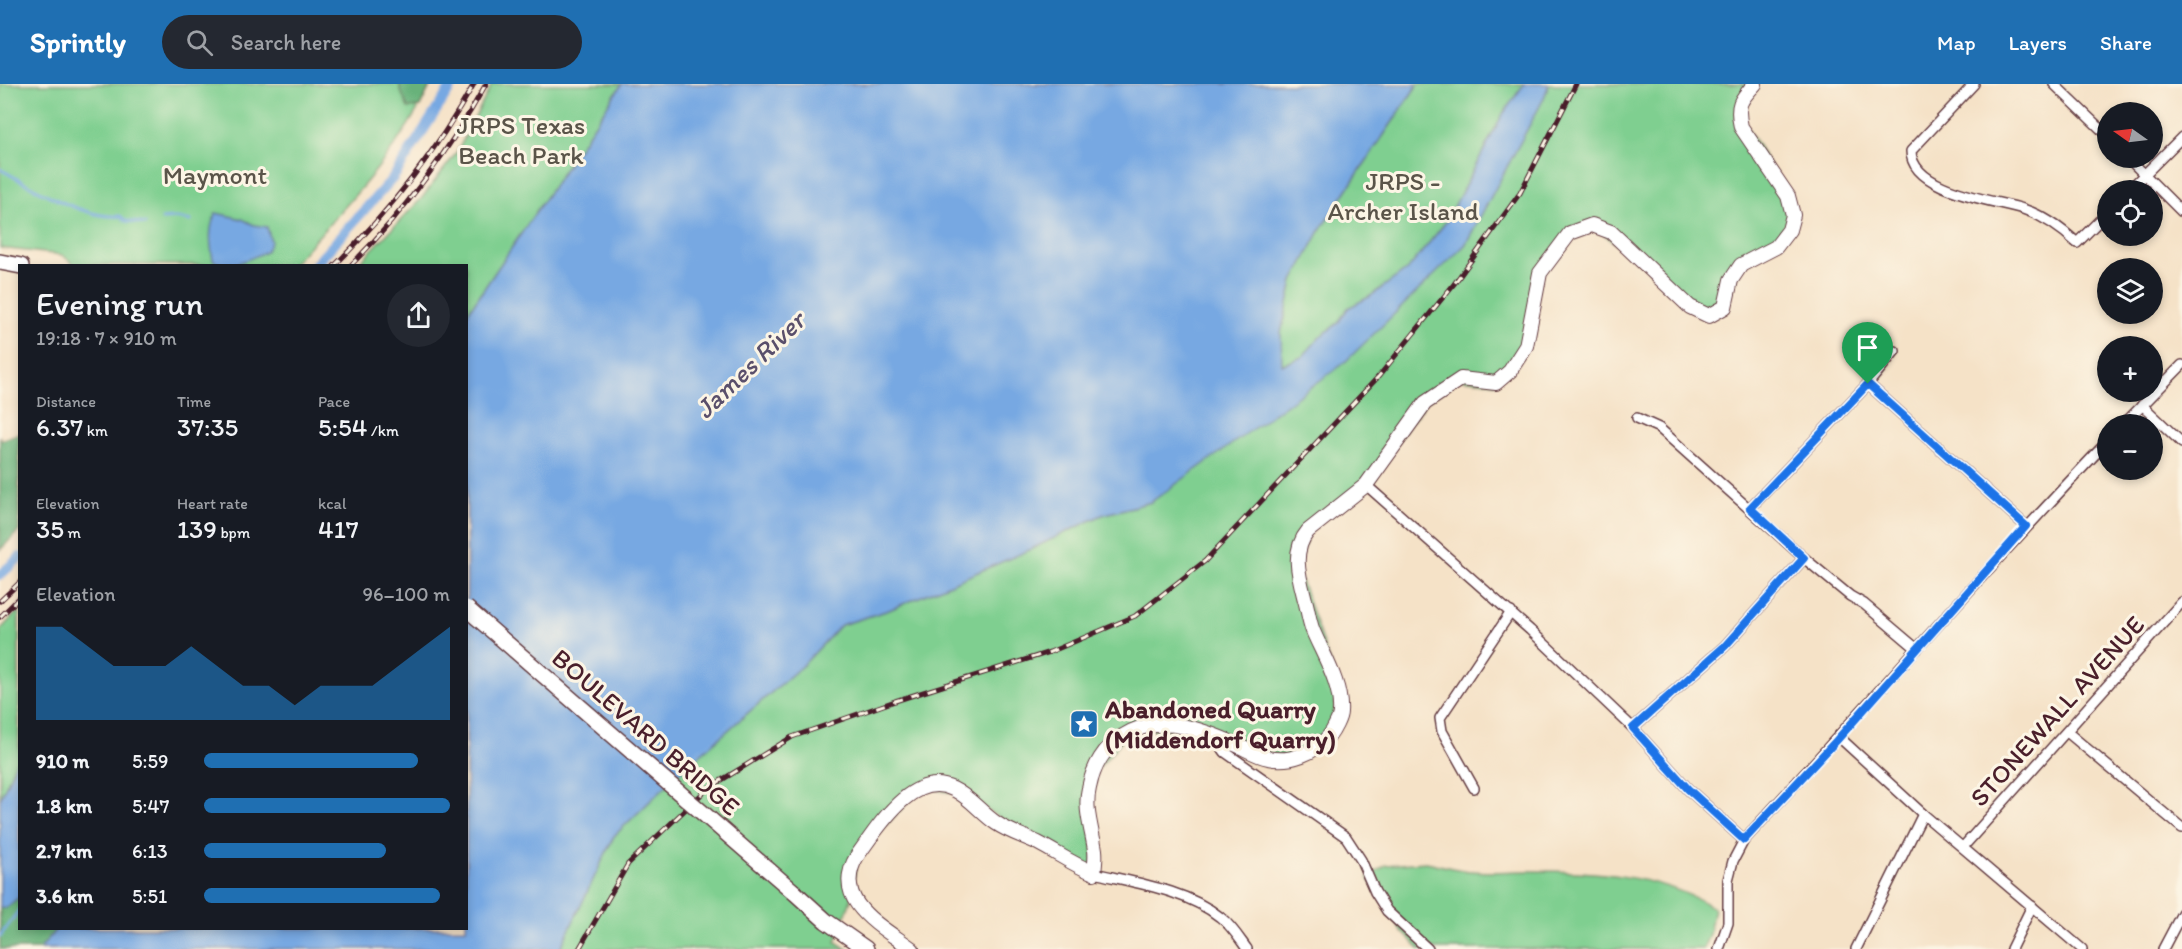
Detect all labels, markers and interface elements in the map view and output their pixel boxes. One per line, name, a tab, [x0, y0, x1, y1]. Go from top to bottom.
search box	[162, 15, 582, 69]
text: Sprintly	[30, 25, 126, 59]
icon: search	[183, 26, 216, 59]
text: Search here	[231, 29, 341, 56]
text: Map	[1937, 30, 1976, 55]
text: Layers	[2009, 30, 2067, 55]
text: Share	[2100, 30, 2152, 55]
north arrow	[2097, 102, 2163, 168]
map controls	[2097, 102, 2163, 480]
park label: JRPS Texas Beach Park	[457, 109, 585, 171]
park label: Maymont	[163, 159, 268, 191]
park label: JRPS - Archer Island	[1327, 165, 1479, 227]
button: locate	[2097, 180, 2163, 246]
button: layers	[2097, 258, 2163, 324]
text: Evening run	[36, 284, 203, 323]
button: share	[387, 284, 450, 347]
water label: James River	[688, 302, 814, 425]
pin	[1842, 322, 1893, 384]
text: 19:18 · 7 × 910 m	[36, 326, 177, 350]
icon: arrive	[1851, 331, 1884, 364]
button: +	[2097, 336, 2163, 402]
text: Distance	[36, 392, 96, 411]
text: Time	[177, 392, 211, 411]
text: Pace	[318, 392, 350, 411]
text: 6.37	[36, 411, 83, 443]
text: 37:35	[177, 411, 238, 443]
text: 5:54	[318, 411, 367, 443]
button: −	[2097, 414, 2163, 480]
text: km	[83, 421, 108, 440]
text: /km	[367, 421, 399, 440]
text: Elevation	[36, 494, 100, 513]
text: Heart rate	[177, 494, 248, 513]
text: kcal	[318, 494, 346, 513]
text: 35	[36, 513, 64, 545]
text: 139	[177, 513, 217, 545]
text: 417	[318, 513, 359, 545]
text: m	[64, 523, 81, 542]
text: bpm	[217, 523, 250, 542]
text: Elevation	[36, 582, 115, 606]
text: 96–100 m	[363, 582, 450, 606]
street label: STONEWALL AVENUE	[1963, 609, 2151, 813]
street label: BOULEVARD BRIDGE	[545, 642, 747, 822]
place label: Abandoned Quarry (Middendorf Quarry)	[1104, 693, 1336, 755]
place icon: Abandoned Quarry (Middendorf Quarry)	[1068, 708, 1100, 740]
text: 910 m	[36, 749, 89, 773]
text: 5:59	[132, 749, 168, 773]
text: 1.8 km	[36, 794, 92, 818]
text: 5:47	[132, 794, 169, 818]
text: 2.7 km	[36, 839, 92, 863]
text: 6:13	[132, 839, 168, 863]
text: 3.6 km	[36, 884, 93, 908]
text: 5:51	[132, 884, 167, 908]

